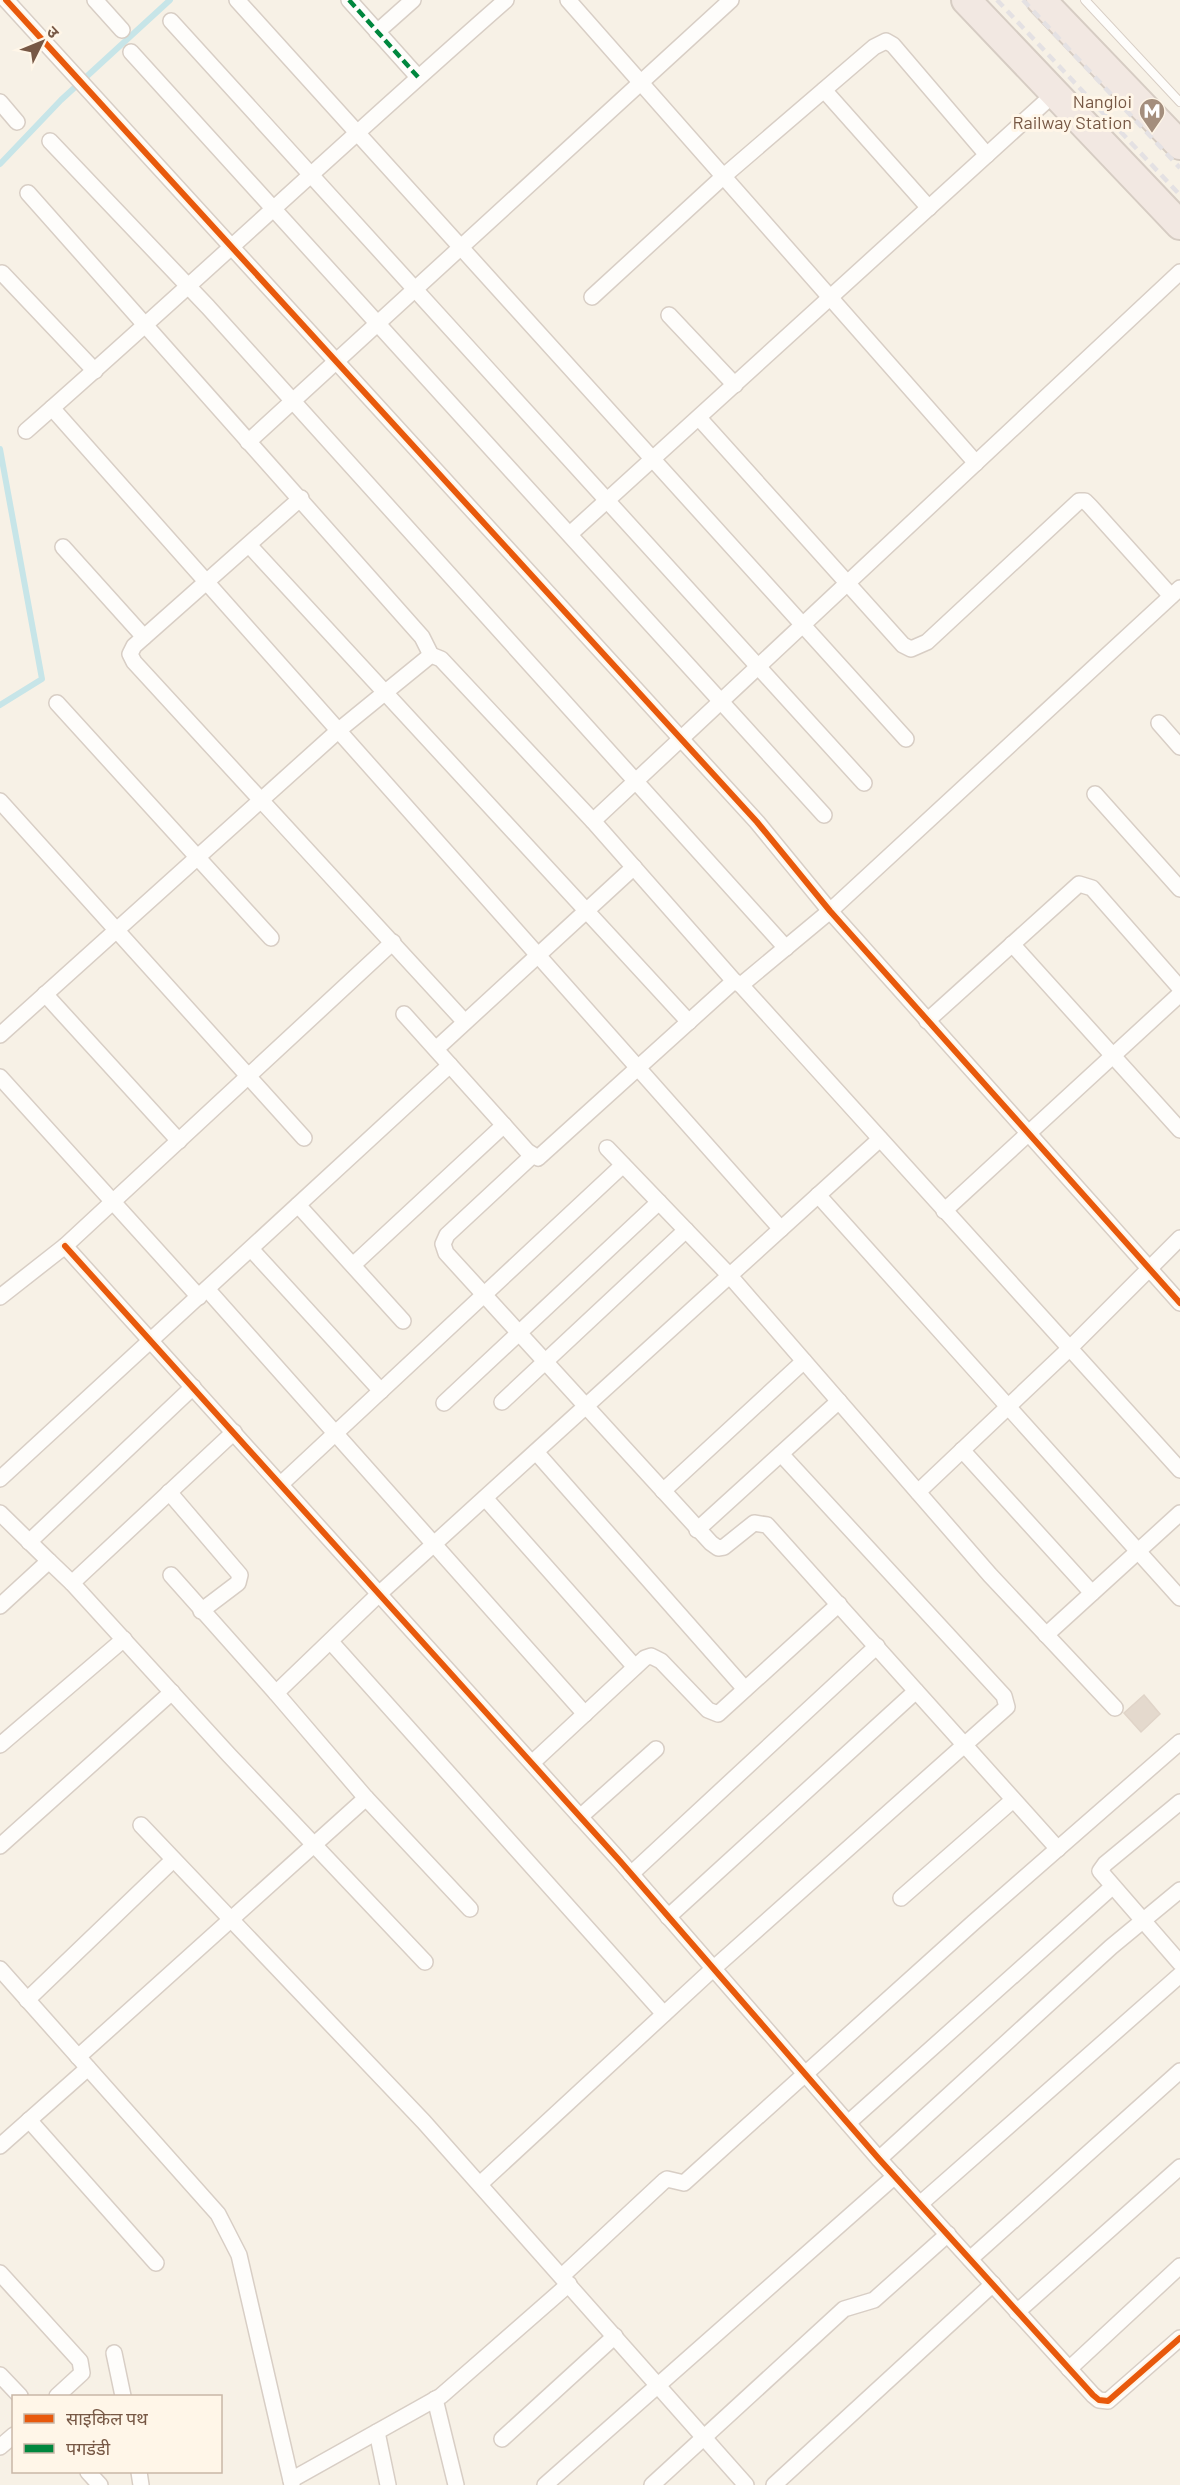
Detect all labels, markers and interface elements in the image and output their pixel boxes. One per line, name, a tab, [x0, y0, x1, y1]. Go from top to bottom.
north arrow	[12, 12, 72, 72]
text: उ	[43, 22, 64, 42]
place label: Nangloi Railway Station	[1012, 90, 1132, 133]
metro station icon: Nangloi Railway Station	[1137, 96, 1167, 134]
legend	[12, 2395, 222, 2473]
text: साइकिल पथ	[66, 2407, 148, 2429]
text: पगडंडी	[66, 2437, 111, 2459]

